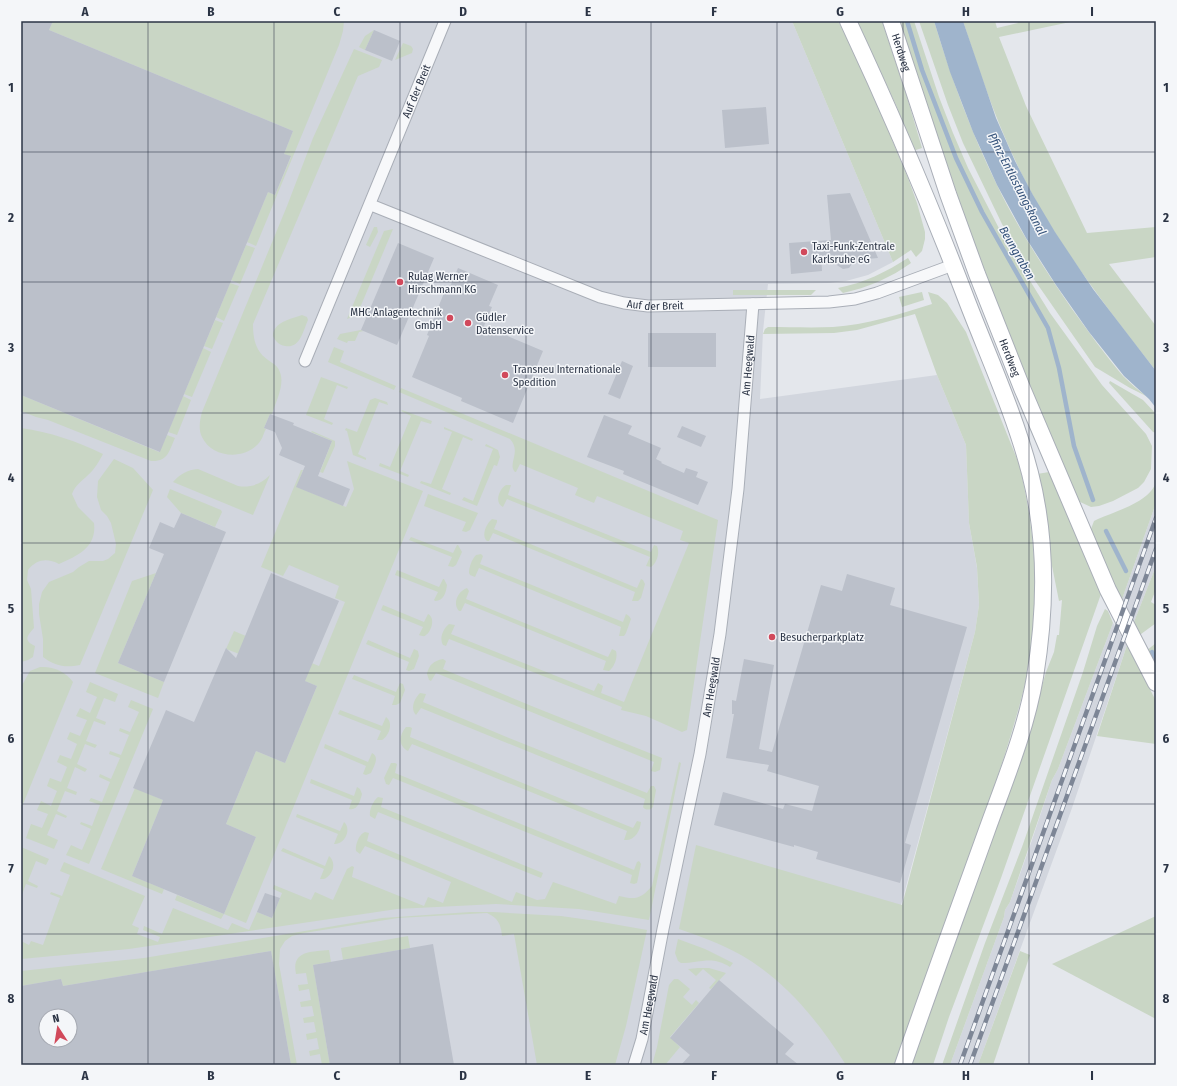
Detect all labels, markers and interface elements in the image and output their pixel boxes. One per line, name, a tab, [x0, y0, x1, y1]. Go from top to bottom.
text: A	[80, 4, 89, 19]
text: B	[207, 4, 215, 19]
text: C	[334, 4, 341, 19]
text: D	[459, 4, 467, 19]
text: E	[585, 4, 591, 19]
text: F	[711, 4, 717, 19]
text: G	[836, 4, 844, 19]
text: H	[962, 4, 970, 19]
text: I	[1090, 4, 1094, 19]
street label: Herdweg	[889, 32, 914, 74]
street label: Auf der Breit	[399, 62, 433, 120]
text: 1	[8, 80, 14, 95]
text: 1	[1163, 80, 1169, 95]
water label: Pfinz-Entlastungskanal	[985, 131, 1049, 237]
text: 2	[7, 210, 14, 225]
text: 2	[1162, 210, 1169, 225]
water label: Beungraben	[996, 224, 1038, 282]
place label: Taxi-Funk-Zentrale Karlsruhe eG	[812, 240, 895, 266]
marker: Taxi-Funk-Zentrale Karlsruhe eG	[799, 247, 809, 257]
place label: Rulag Werner Hirschmann KG	[408, 270, 476, 296]
marker: Rulag Werner Hirschmann KG	[395, 277, 405, 287]
street label: Auf der Breit	[626, 297, 684, 313]
place label: MHC Anlagentechnik GmbH	[350, 306, 443, 332]
place label: Güdler Datenservice	[476, 311, 534, 337]
marker: MHC Anlagentechnik GmbH	[445, 313, 455, 323]
marker: Güdler Datenservice	[463, 318, 473, 328]
street label: Am Heegwald	[739, 334, 757, 396]
street label: Herdweg	[997, 337, 1024, 379]
text: 3	[7, 340, 14, 355]
text: 3	[1162, 340, 1169, 355]
place label: Transneu Internationale Spedition	[513, 363, 621, 389]
marker: Transneu Internationale Spedition	[500, 370, 510, 380]
text: 4	[8, 470, 15, 485]
text: 4	[1163, 470, 1170, 485]
text: 5	[8, 601, 14, 616]
text: 5	[1163, 601, 1169, 616]
place label: Besucherparkplatz	[780, 631, 864, 644]
marker: Besucherparkplatz	[767, 632, 777, 642]
street label: Am Heegwald	[700, 656, 723, 718]
text: 6	[8, 731, 15, 746]
text: 6	[1163, 731, 1170, 746]
text: 7	[8, 861, 14, 876]
text: 7	[1163, 861, 1169, 876]
street label: Am Heegwald	[636, 974, 661, 1036]
text: 8	[8, 991, 15, 1006]
text: 8	[1163, 991, 1170, 1006]
north arrow	[38, 1008, 78, 1048]
text: N	[51, 1012, 61, 1026]
text: A	[80, 1068, 89, 1083]
text: B	[207, 1068, 215, 1083]
text: C	[334, 1068, 341, 1083]
text: D	[459, 1068, 467, 1083]
text: E	[585, 1068, 591, 1083]
text: F	[711, 1068, 717, 1083]
text: G	[836, 1068, 844, 1083]
text: H	[962, 1068, 970, 1083]
text: I	[1090, 1068, 1094, 1083]

